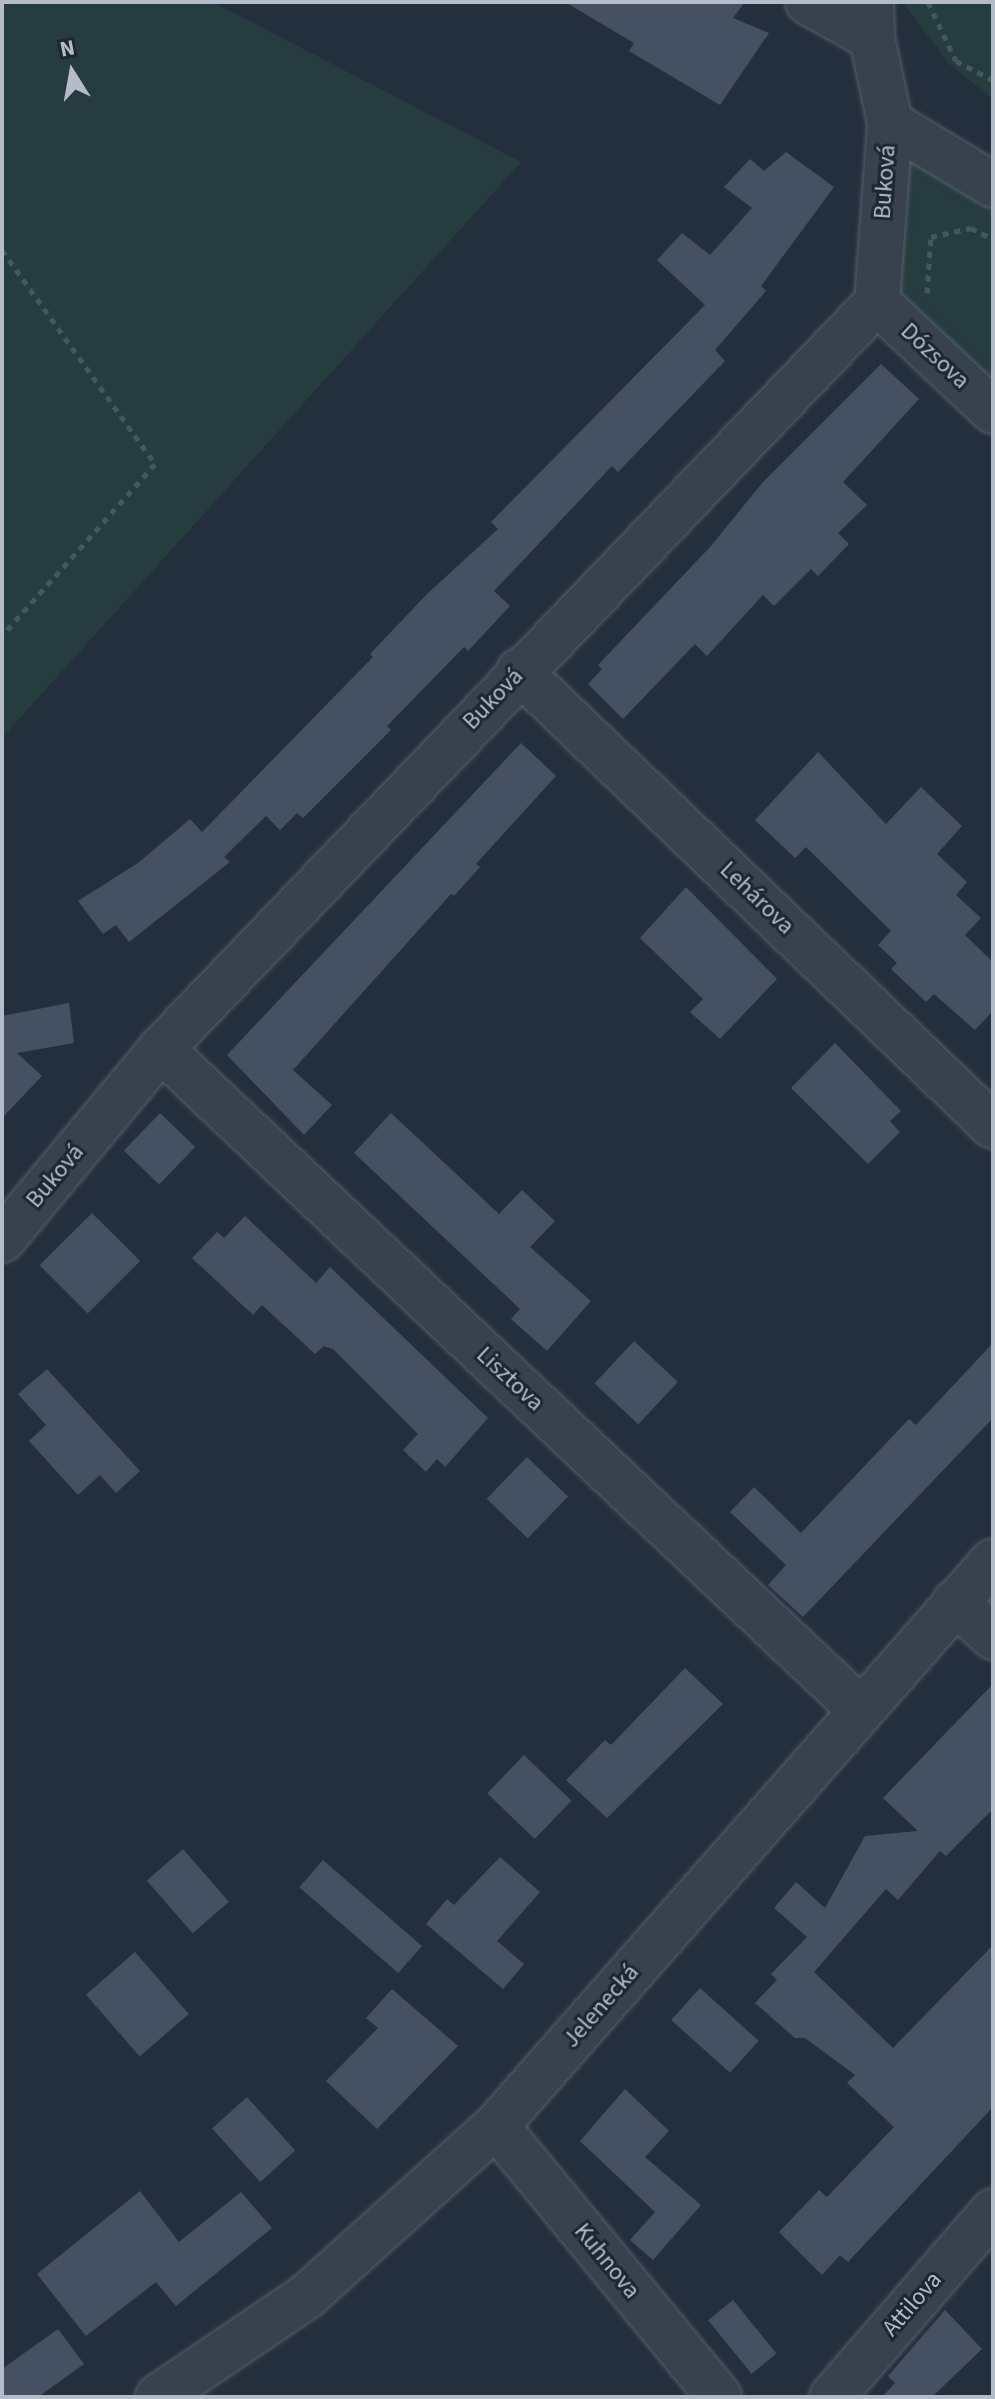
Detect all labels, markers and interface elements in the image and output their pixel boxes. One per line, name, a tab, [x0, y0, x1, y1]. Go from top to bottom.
text: N	[57, 31, 78, 66]
north arrow	[32, 32, 112, 112]
street label: Buková	[868, 144, 902, 220]
street label: Dózsova	[895, 317, 975, 395]
street label: Buková	[457, 662, 529, 736]
street label: Lehárova	[714, 856, 800, 940]
street label: Buková	[20, 1138, 90, 1214]
street label: Lisztova	[470, 1341, 550, 1417]
street label: Jelenecká	[557, 1958, 645, 2054]
street label: Kuhnova	[568, 2218, 646, 2304]
street label: Attilova	[876, 2266, 948, 2342]

